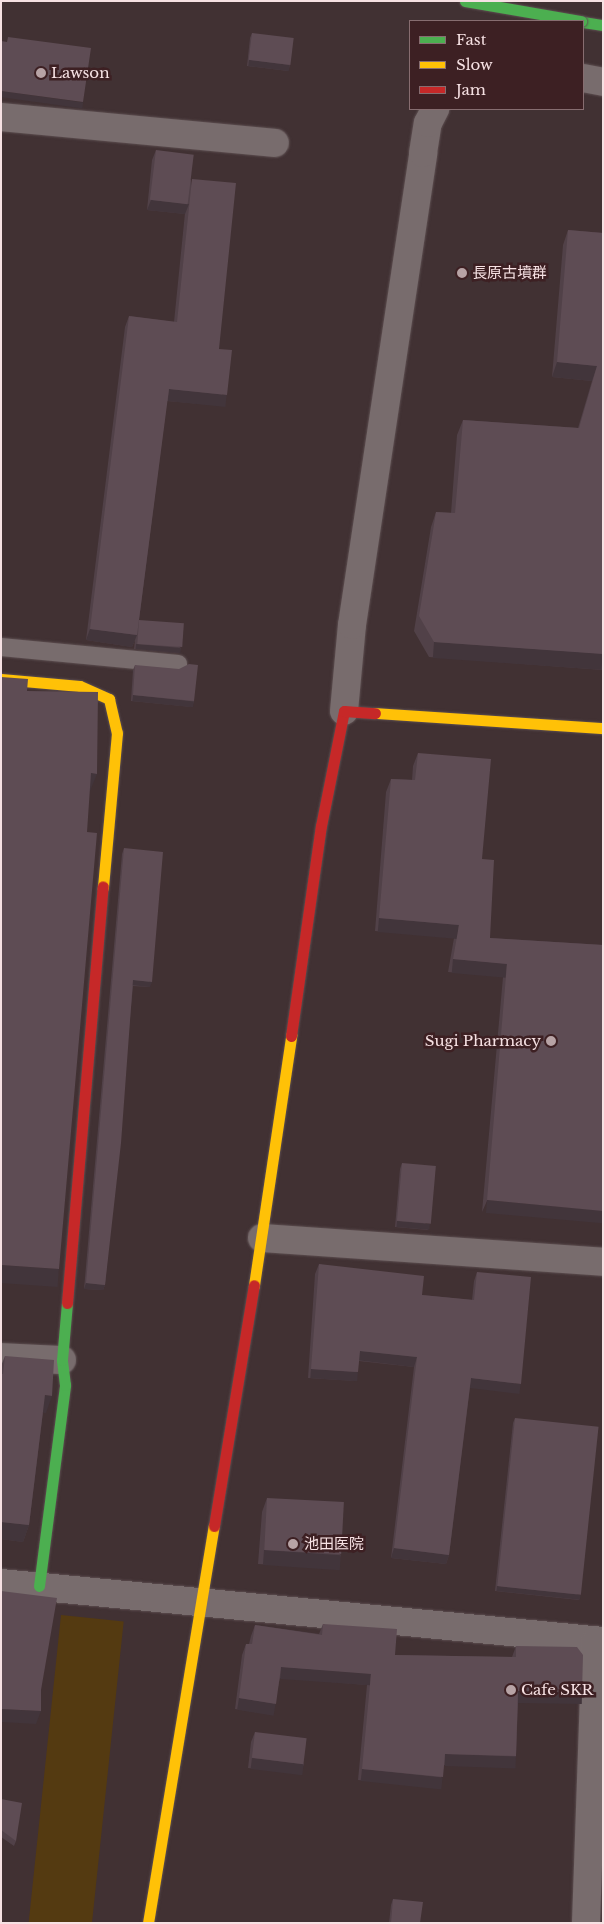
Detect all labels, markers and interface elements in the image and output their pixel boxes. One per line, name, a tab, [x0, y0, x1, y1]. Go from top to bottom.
legend	[409, 20, 584, 110]
text: Fast	[456, 30, 486, 49]
text: Slow	[456, 55, 493, 74]
place label: Lawson	[51, 64, 110, 82]
marker: Lawson	[35, 67, 47, 79]
text: Jam	[456, 80, 486, 99]
place label: 長原古墳群	[472, 264, 547, 282]
marker: 長原古墳群	[456, 267, 468, 279]
place label: Sugi Pharmacy	[425, 1032, 541, 1050]
marker: Sugi Pharmacy	[545, 1035, 557, 1047]
place label: 池田医院	[304, 1535, 364, 1553]
marker: 池田医院	[286, 1537, 300, 1551]
place label: Cafe SKR	[521, 1681, 593, 1699]
marker: Cafe SKR	[505, 1684, 517, 1696]

